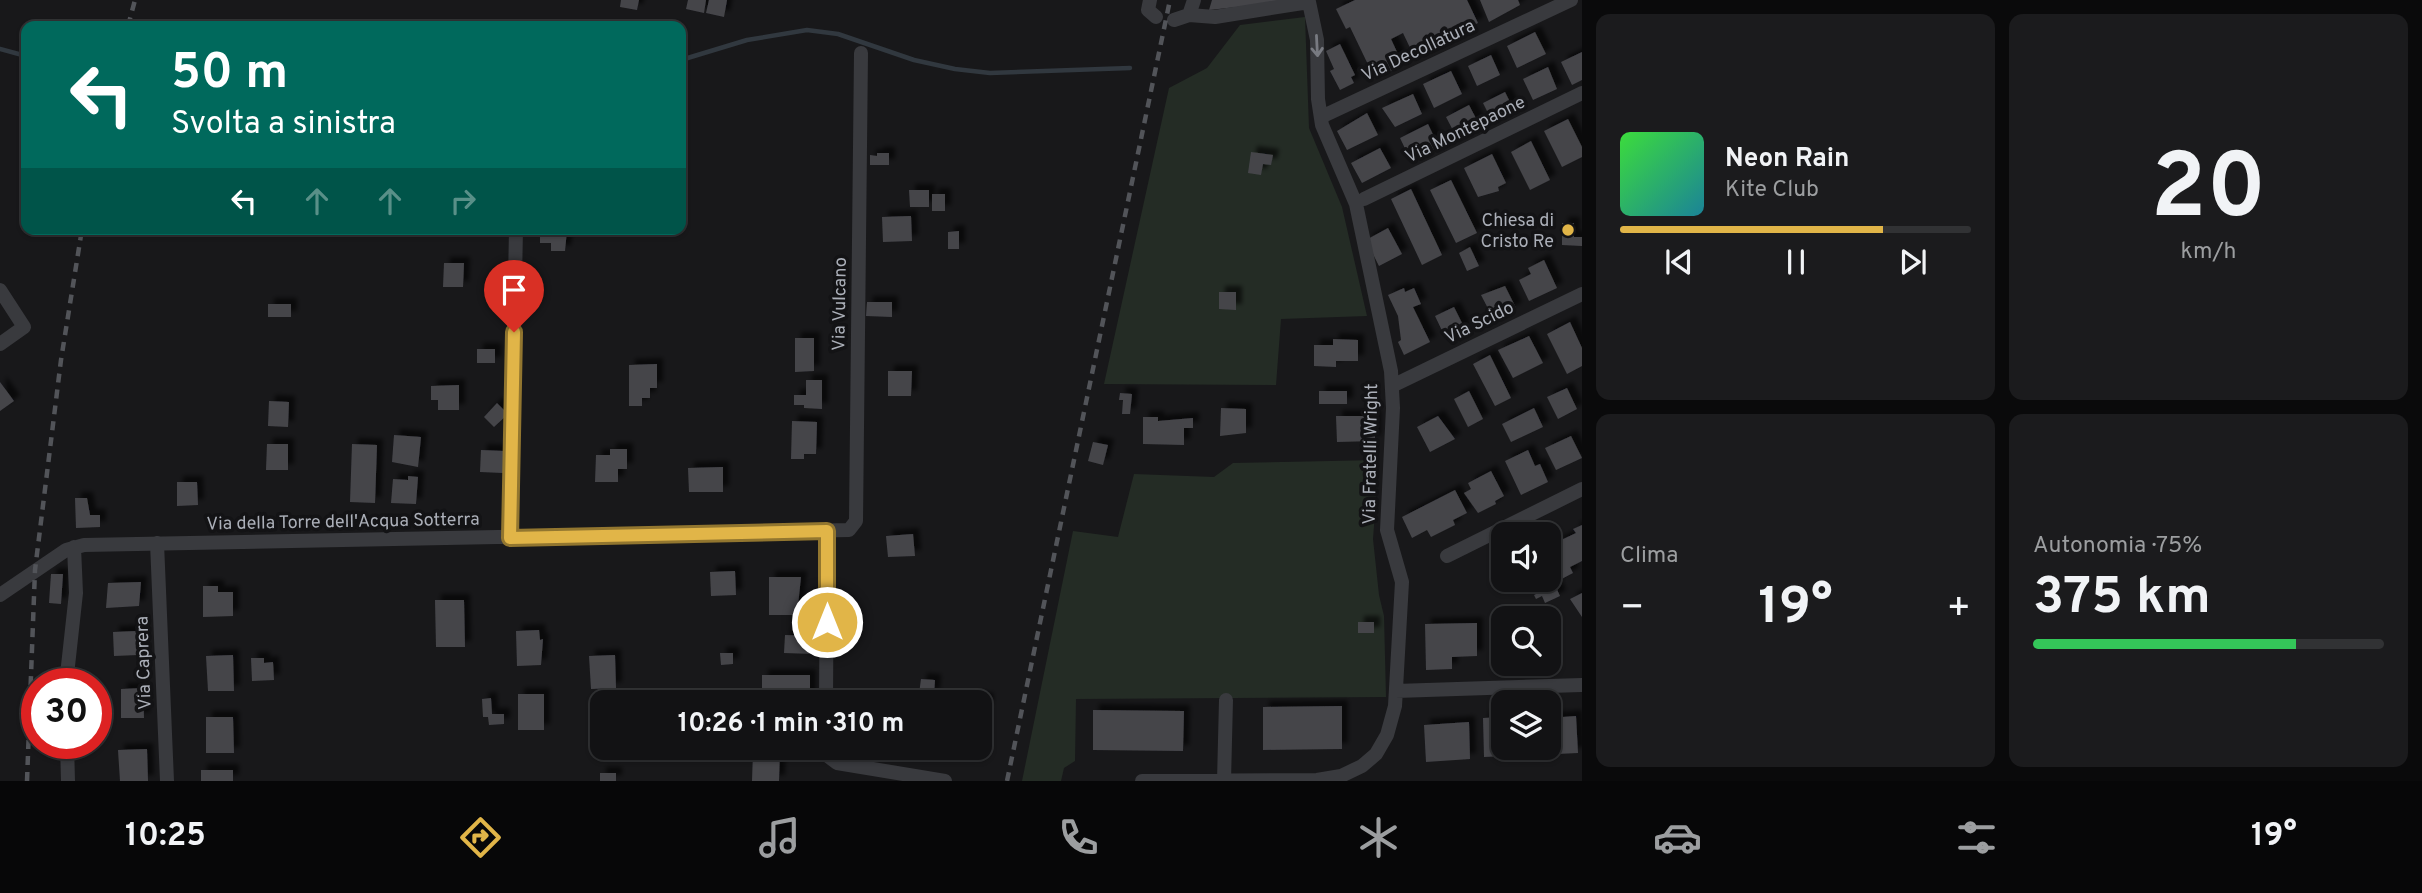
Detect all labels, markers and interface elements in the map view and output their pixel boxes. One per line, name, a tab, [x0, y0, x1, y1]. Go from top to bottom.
street label: Via Decollatura	[1358, 15, 1479, 88]
one-way arrow	[1310, 35, 1323, 58]
text: 50 m	[171, 44, 288, 106]
icon: left	[56, 49, 147, 140]
street label: Via Montepaone	[1402, 91, 1530, 169]
text: Svolta a sinistra	[171, 105, 396, 145]
text: 20	[2151, 135, 2266, 250]
text: Neon Rain	[1725, 143, 1850, 176]
text: Kite Club	[1725, 176, 1819, 205]
icon: left	[225, 182, 263, 220]
icon: ahead	[298, 182, 336, 220]
icon: ahead	[371, 182, 409, 220]
icon: right	[444, 182, 482, 220]
place label: Chiesa di Cristo Re	[1481, 210, 1554, 254]
marker: Chiesa di Cristo Re	[1560, 222, 1576, 238]
text: km/h	[2181, 238, 2236, 267]
icon: previous	[1660, 243, 1698, 281]
icon: pause	[1777, 243, 1815, 281]
icon: next	[1894, 243, 1932, 281]
street label: Via Vulcano	[828, 257, 853, 351]
pin	[484, 260, 544, 332]
icon: arrive	[495, 271, 533, 309]
street label: Via Scido	[1441, 297, 1518, 350]
street label: Via Fratelli Wright	[1359, 383, 1384, 525]
street label: Via della Torre dell'Acqua Sotterra	[206, 509, 480, 536]
map controls	[1491, 522, 1561, 760]
button: sound	[1491, 522, 1561, 592]
text: Autonomia · 75%	[2033, 532, 2202, 561]
text: Clima	[1620, 542, 1678, 571]
text: 375 km	[2033, 566, 2211, 632]
text: 19°	[1758, 576, 1833, 642]
position arrow	[790, 585, 864, 659]
text: −	[1620, 585, 1645, 634]
text: +	[1946, 585, 1971, 634]
button: search	[1491, 606, 1561, 676]
street label: Via Caprera	[131, 616, 158, 710]
speed limit sign: 30	[21, 668, 112, 759]
button: layers	[1491, 690, 1561, 760]
text: 10:26 · 1 min · 310 m	[678, 708, 904, 741]
icon: directions	[456, 813, 505, 862]
icon: music	[755, 813, 804, 862]
icon: phone	[1054, 813, 1103, 862]
icon: climate	[1354, 813, 1403, 862]
icon: car	[1653, 813, 1702, 862]
icon: filters	[1952, 813, 2001, 862]
text: 10:25	[125, 817, 206, 857]
text: 19°	[2251, 817, 2297, 857]

